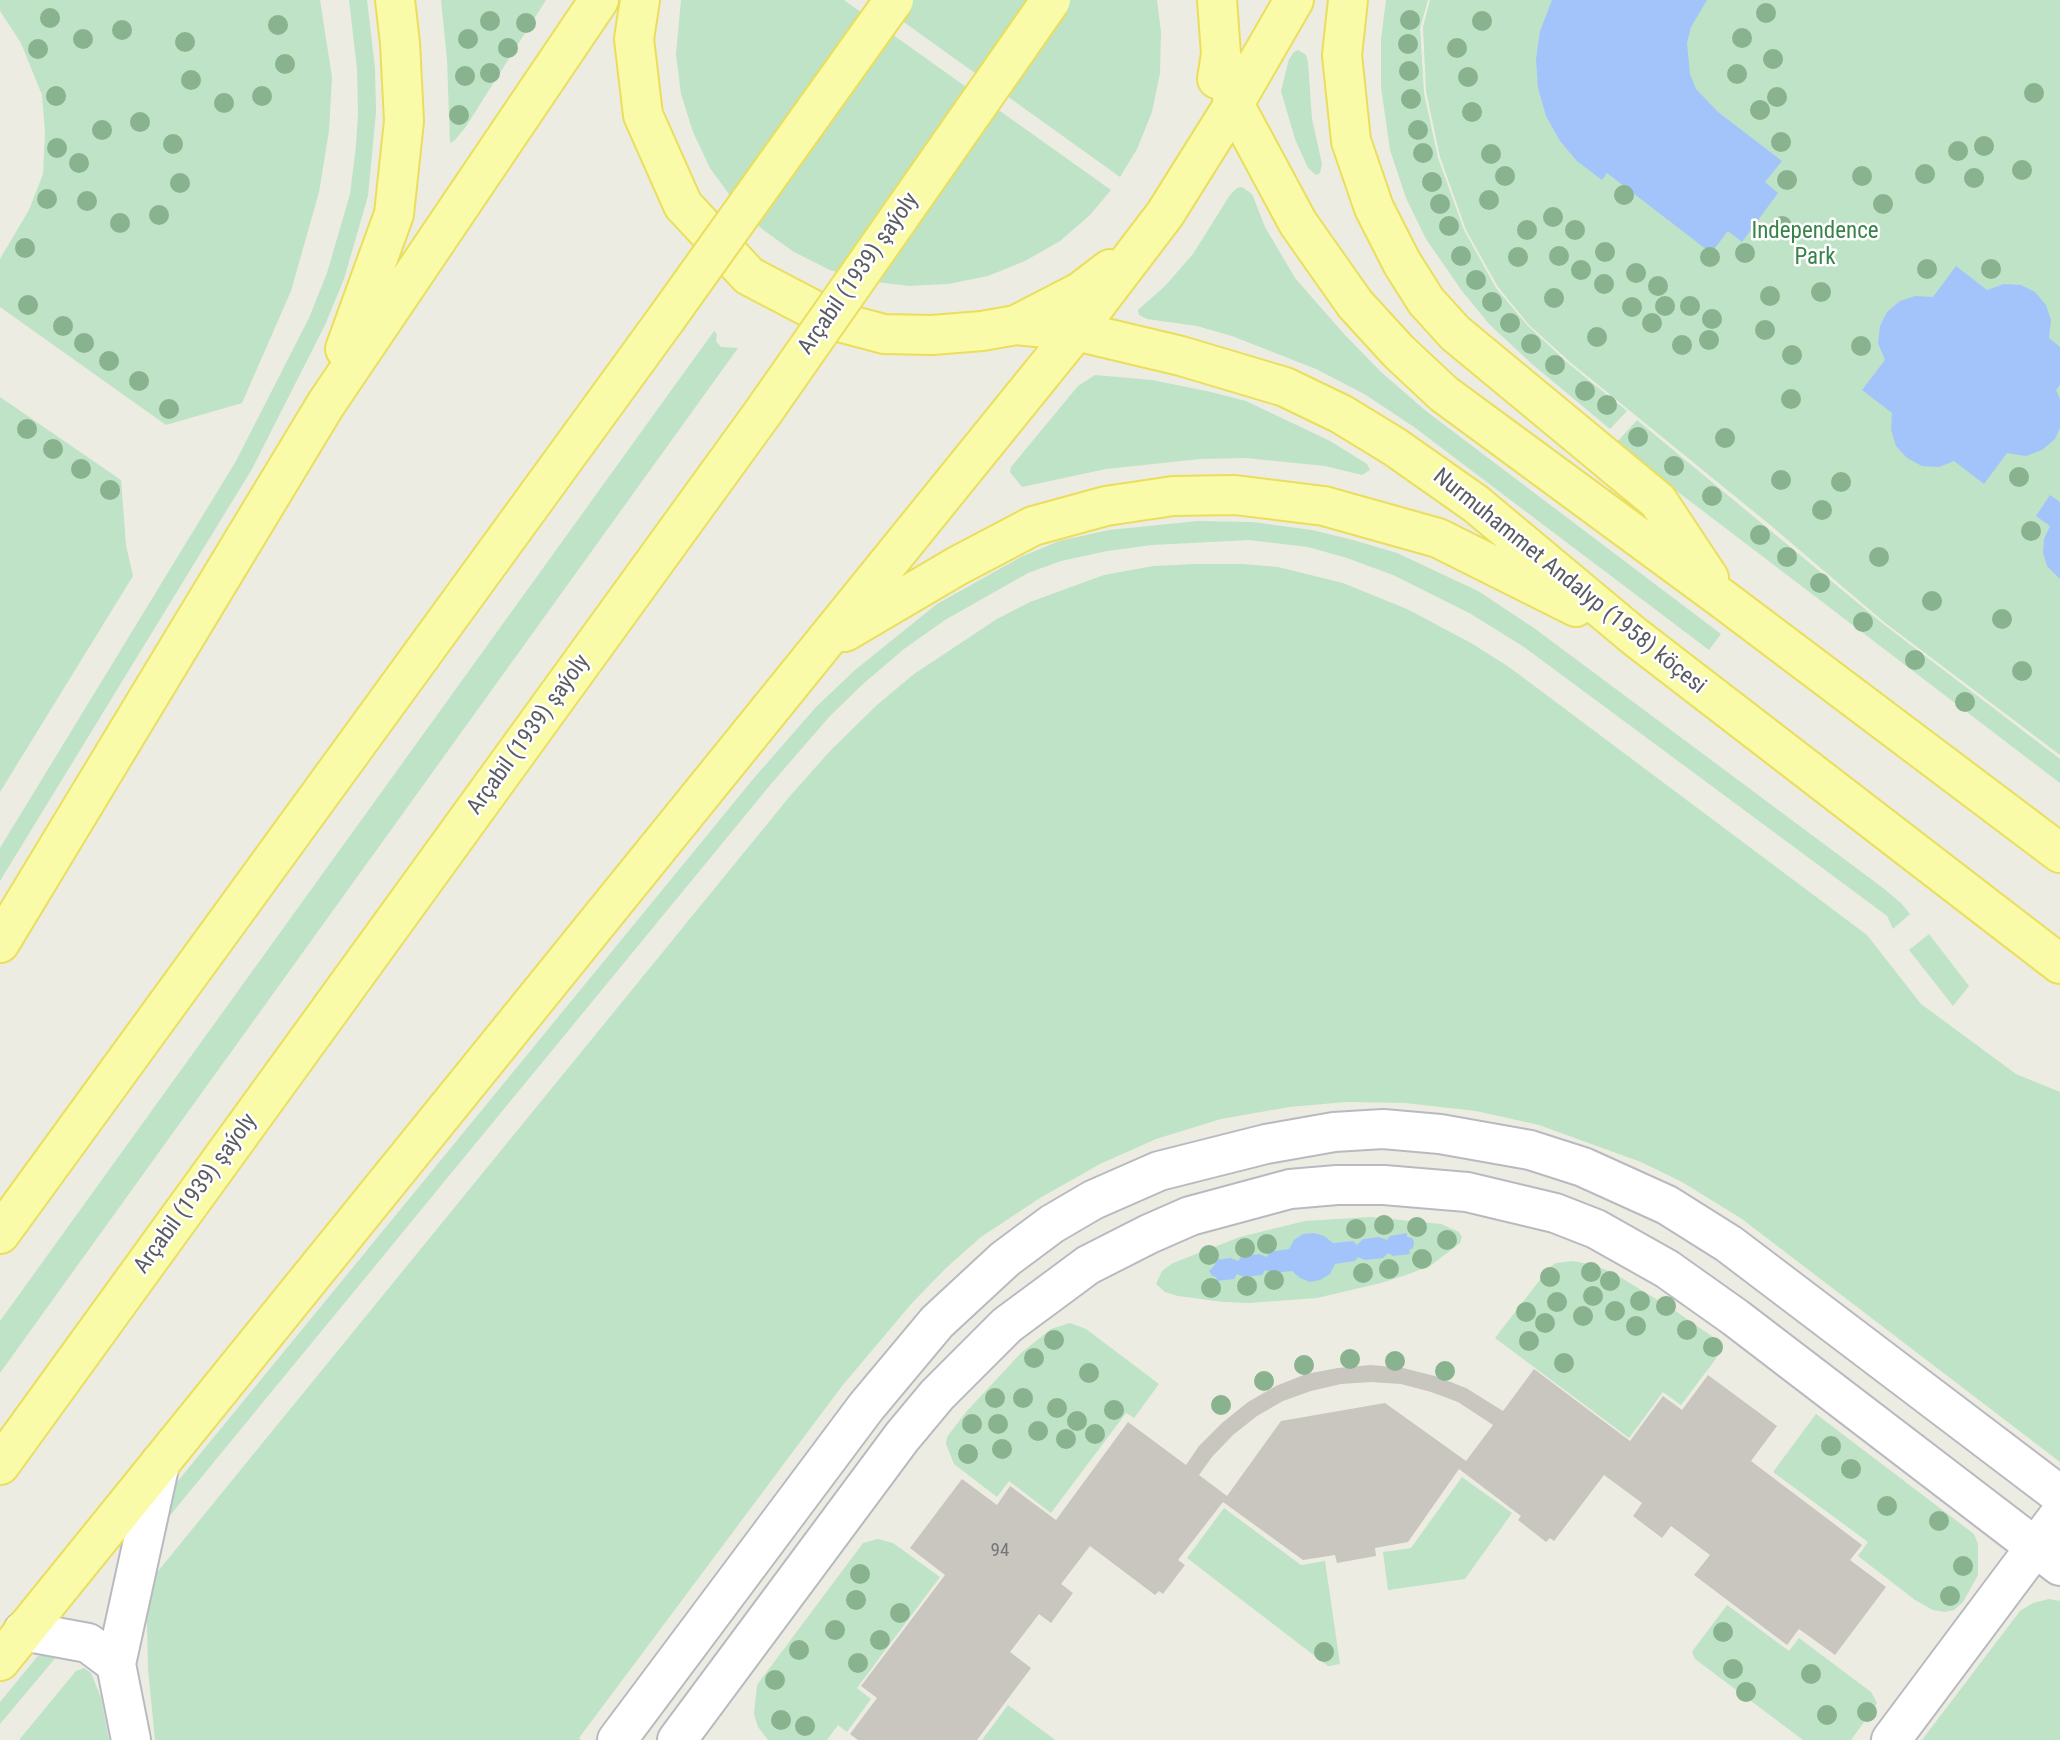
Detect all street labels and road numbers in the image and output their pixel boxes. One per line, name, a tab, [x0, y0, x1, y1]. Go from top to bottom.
street label: Arçabil (1939) şaýoly	[793, 188, 925, 360]
street label: Nurmuhammet Andalyp (1958) köçesi	[1427, 463, 1711, 701]
street label: Arçabil (1939) şaýoly	[462, 650, 596, 820]
street label: Arçabil (1939) şaýoly	[129, 1109, 263, 1279]

